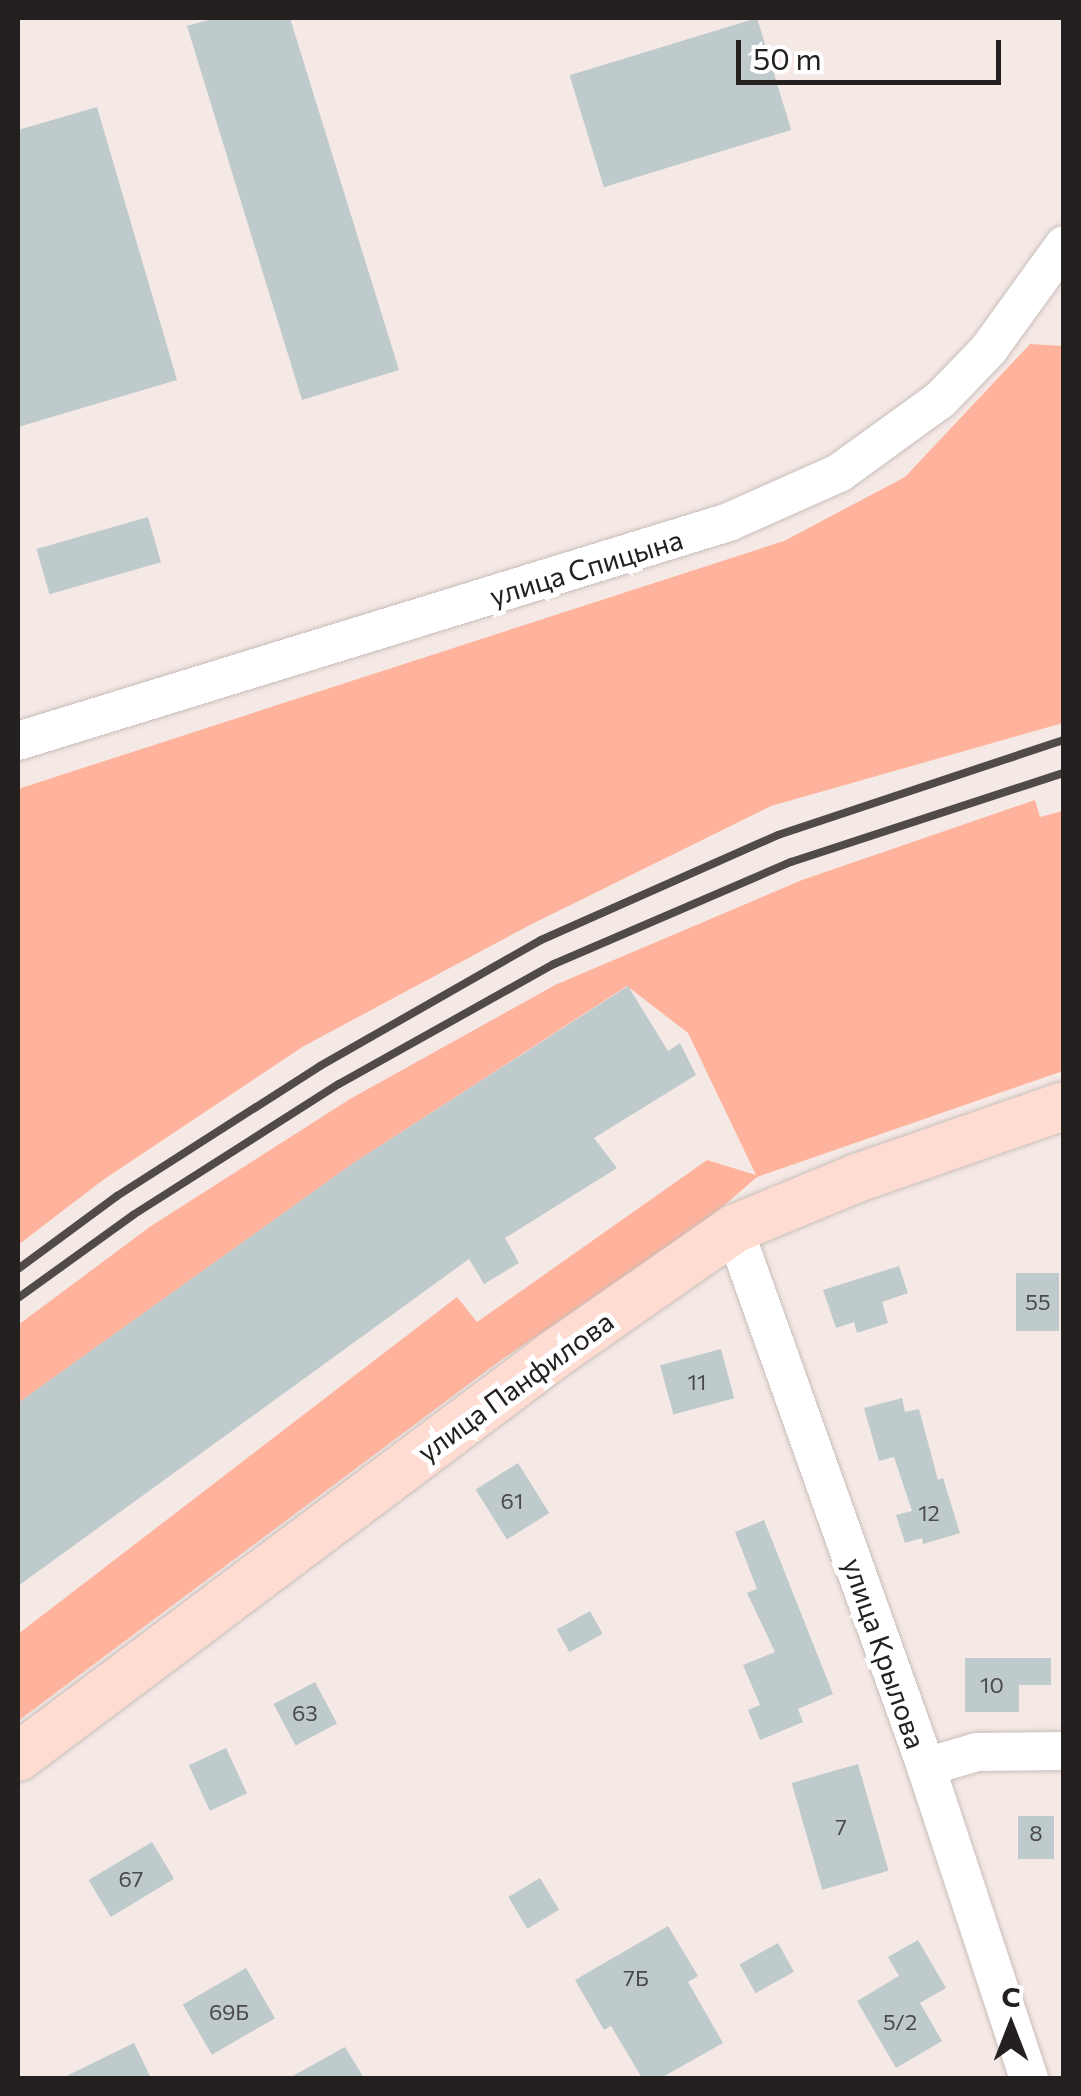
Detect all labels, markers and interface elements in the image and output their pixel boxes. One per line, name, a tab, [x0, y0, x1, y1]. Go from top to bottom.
scale bar	[741, 20, 1006, 82]
text: 50 m	[753, 39, 822, 76]
street label: улица Спицына	[485, 522, 687, 612]
house number: 55	[1025, 1289, 1051, 1315]
street label: улица Панфилова	[411, 1304, 619, 1468]
house number: 11	[688, 1369, 706, 1395]
house number: 61	[501, 1488, 523, 1514]
house number: 12	[918, 1500, 940, 1526]
street label: улица Крылова	[837, 1553, 933, 1753]
house number: 10	[980, 1672, 1004, 1698]
house number: 63	[292, 1700, 318, 1726]
house number: 7	[835, 1814, 847, 1840]
house number: 8	[1029, 1820, 1043, 1846]
house number: 67	[119, 1866, 143, 1892]
house number: 7Б	[623, 1965, 649, 1991]
north arrow	[961, 1976, 1061, 2076]
text: С	[1001, 1979, 1021, 2013]
house number: 69Б	[209, 1999, 249, 2025]
house number: 5/2	[883, 2009, 917, 2035]

